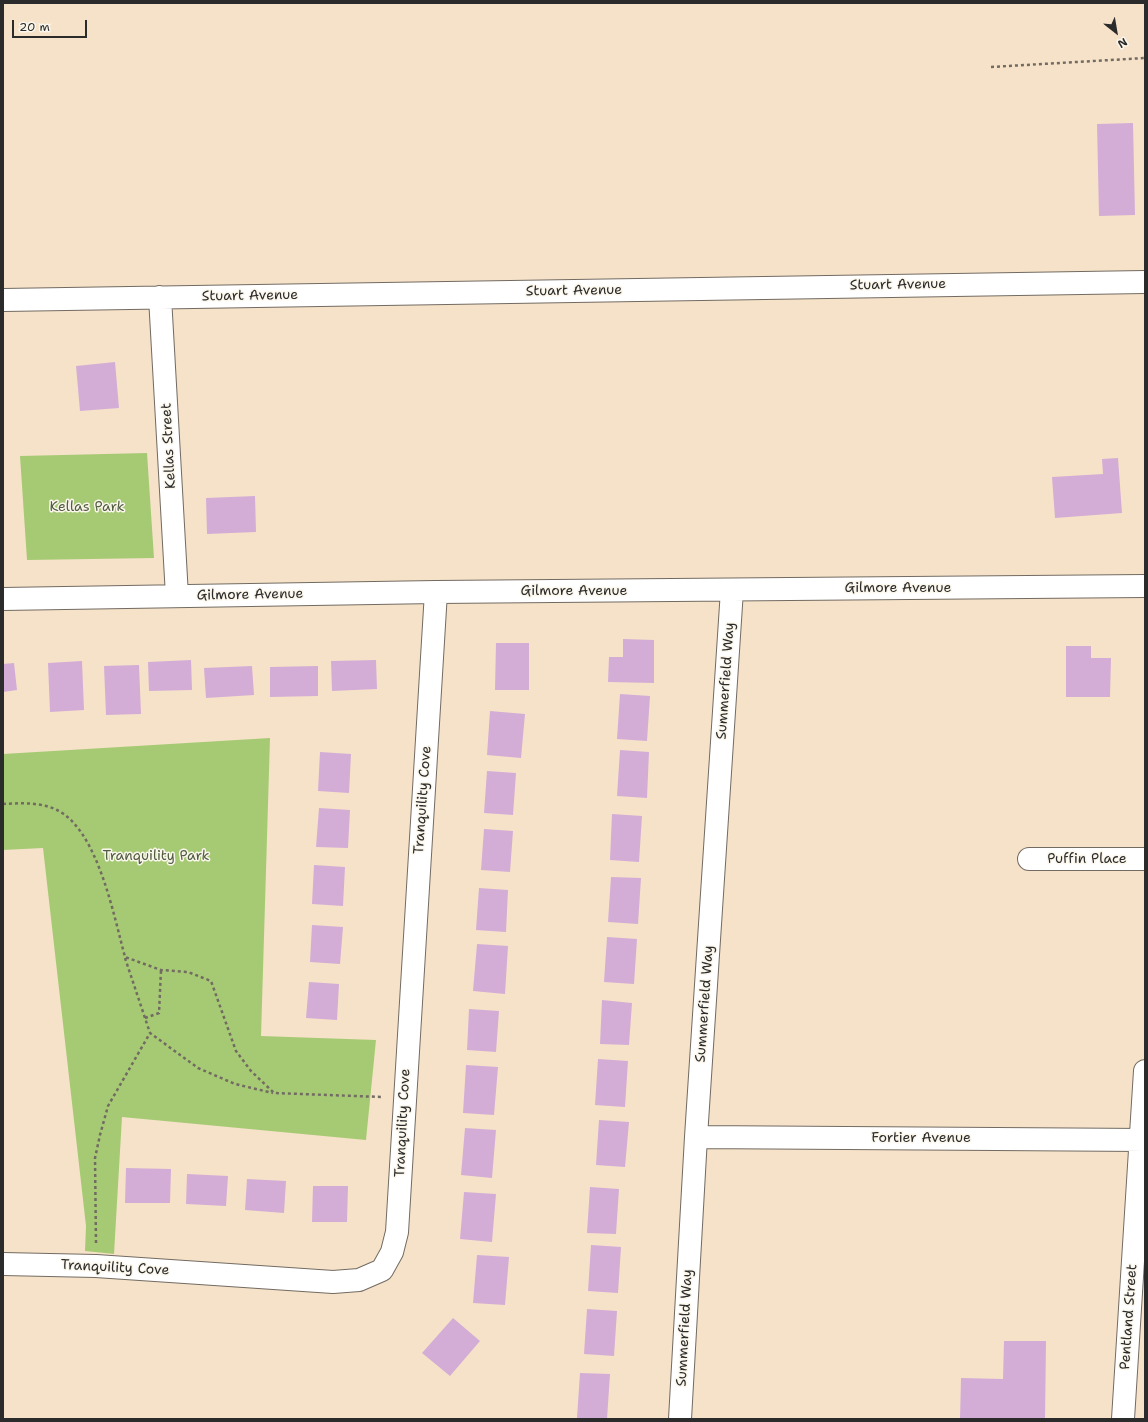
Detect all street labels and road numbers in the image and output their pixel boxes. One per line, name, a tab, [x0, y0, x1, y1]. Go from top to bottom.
street label: Stuart Avenue	[850, 276, 946, 294]
street label: Stuart Avenue	[526, 282, 622, 300]
street label: Stuart Avenue	[202, 287, 298, 305]
street label: Kellas Street	[158, 403, 180, 489]
street label: Gilmore Avenue	[845, 580, 951, 596]
street label: Gilmore Avenue	[521, 583, 627, 599]
street label: Gilmore Avenue	[196, 586, 304, 604]
street label: Summerfield Way	[714, 622, 738, 740]
street label: Tranquility Cove	[411, 745, 435, 855]
street label: Puffin Place	[1047, 851, 1127, 867]
street label: Summerfield Way	[693, 945, 717, 1063]
street label: Tranquility Cove	[392, 1068, 414, 1178]
street label: Fortier Avenue	[871, 1130, 971, 1146]
street label: Tranquility Cove	[60, 1257, 170, 1279]
street label: Pentland Street	[1117, 1264, 1141, 1370]
street label: Summerfield Way	[674, 1269, 696, 1387]

